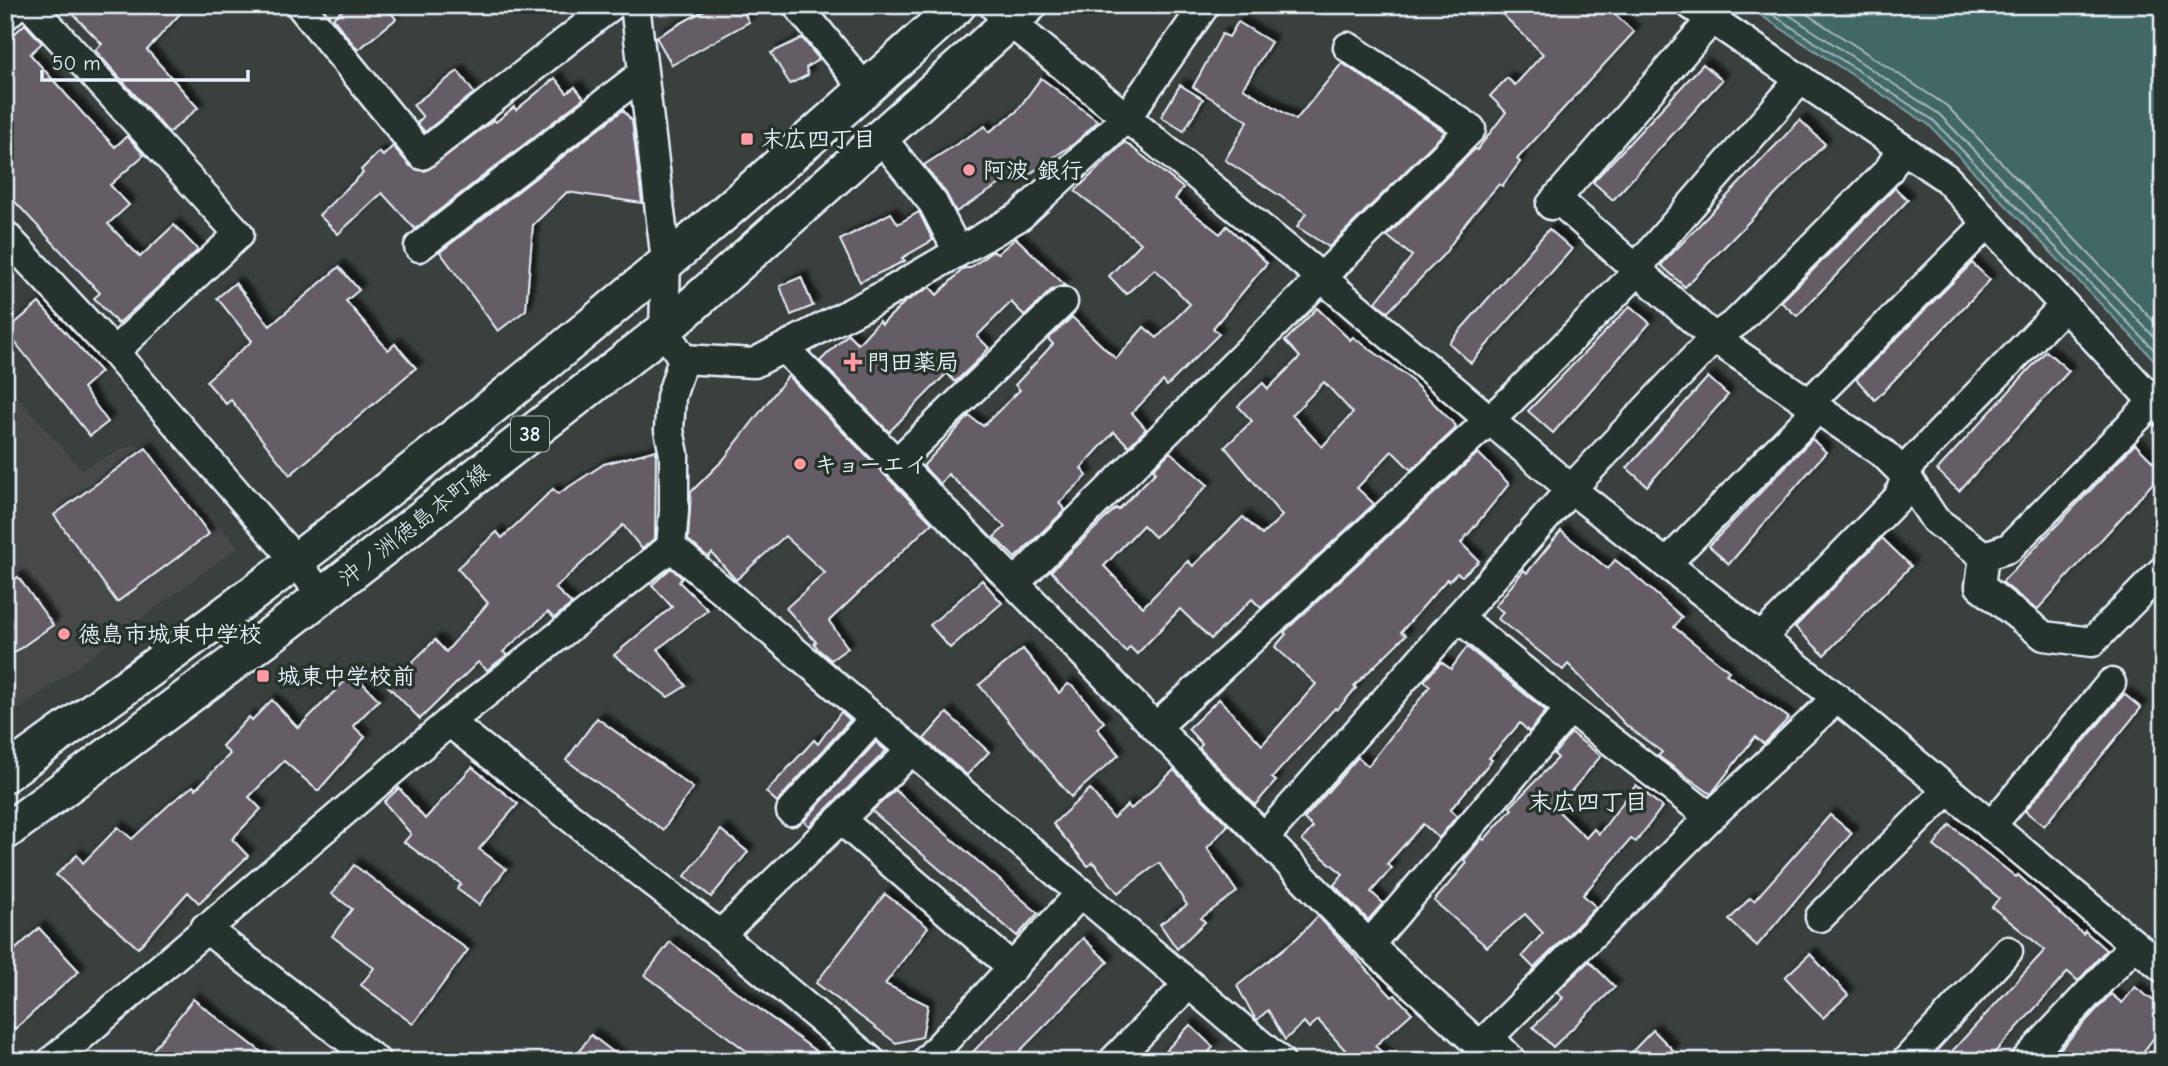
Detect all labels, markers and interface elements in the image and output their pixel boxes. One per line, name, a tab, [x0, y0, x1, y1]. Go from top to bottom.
scale bar	[42, 38, 248, 82]
text: 50 m	[52, 51, 101, 75]
place label: 末広四丁目	[761, 126, 876, 153]
marker: 末広四丁目	[739, 131, 755, 147]
place label: 阿波 銀行	[983, 157, 1083, 184]
marker: 阿波 銀行	[961, 162, 977, 178]
place label: 門田薬局	[867, 349, 959, 376]
marker: 門田薬局	[845, 354, 861, 370]
road number: 38	[511, 416, 549, 452]
place label: キョーエイ	[814, 451, 928, 478]
marker: キョーエイ	[792, 456, 808, 472]
street label: 沖ノ洲徳島本町線	[333, 458, 495, 592]
place label: 徳島市城東中学校	[78, 621, 262, 648]
marker: 徳島市城東中学校	[56, 626, 72, 642]
place label: 城東中学校前	[277, 663, 415, 690]
marker: 城東中学校前	[255, 668, 271, 684]
district label: 末広四丁目	[1528, 788, 1648, 816]

